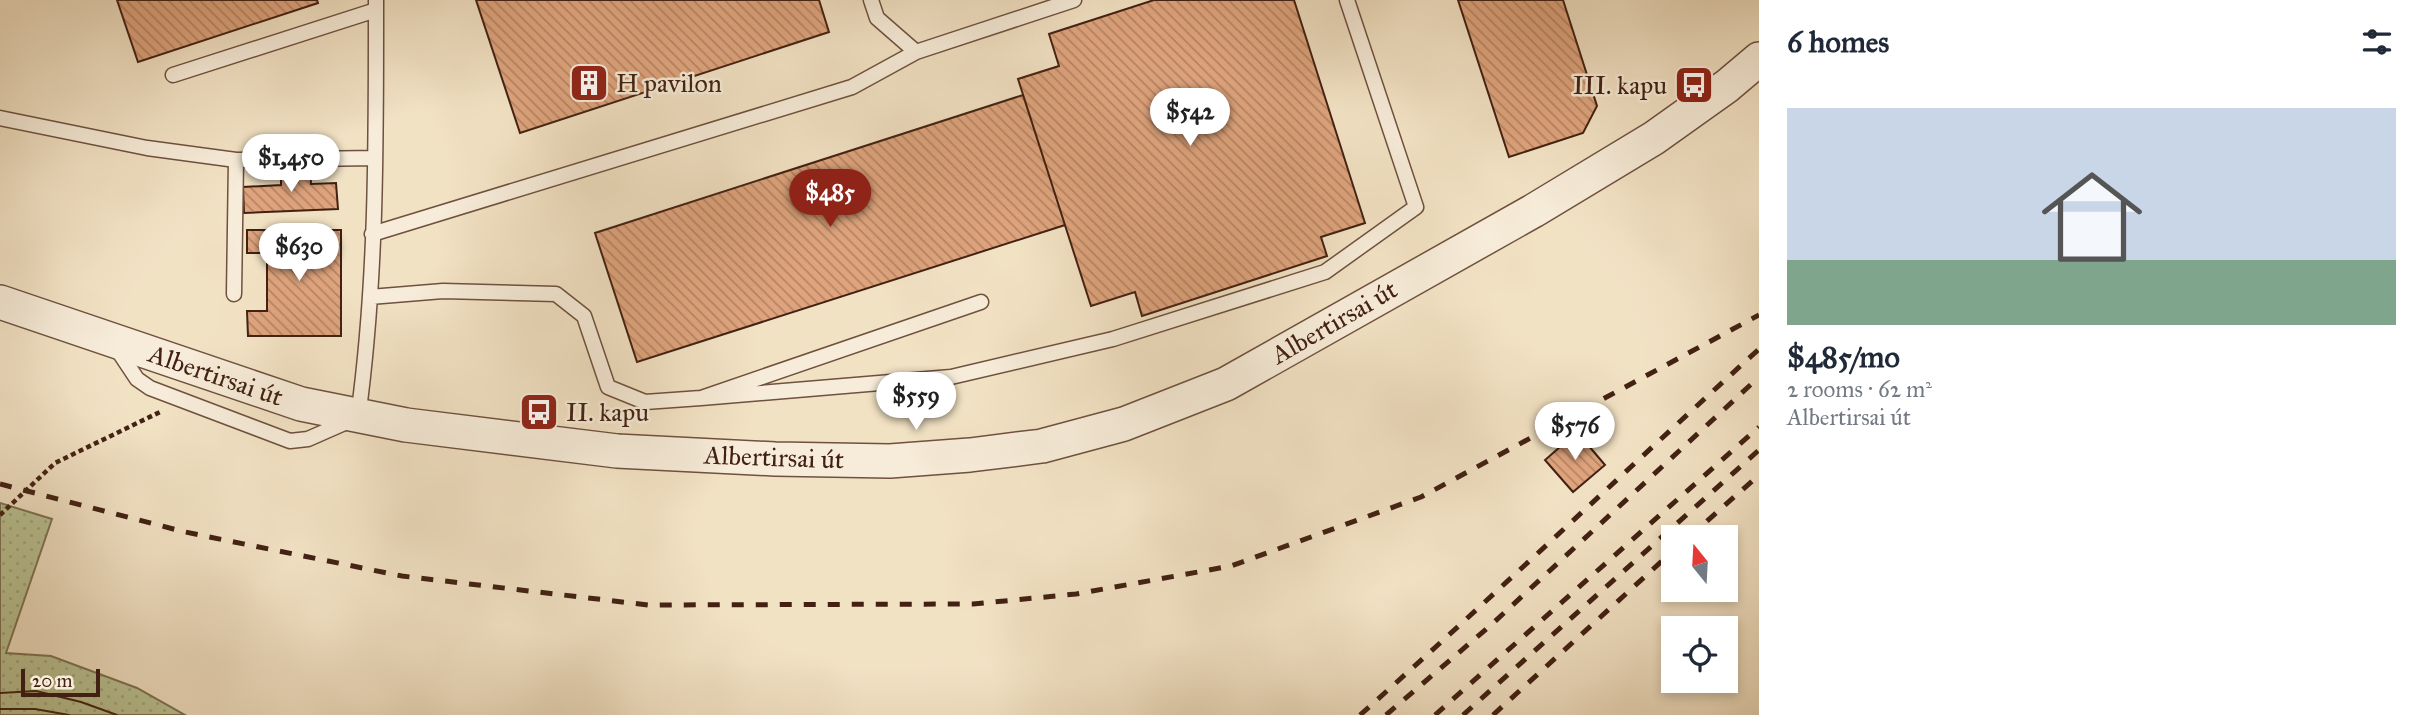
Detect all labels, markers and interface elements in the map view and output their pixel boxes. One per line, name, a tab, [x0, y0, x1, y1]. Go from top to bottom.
icon: filters	[2358, 23, 2396, 61]
text: 6 homes	[1787, 24, 1889, 60]
building icon: H pavilon	[568, 62, 610, 104]
bus stop icon: III. kapu	[1673, 64, 1715, 106]
place label: H pavilon	[616, 67, 722, 99]
place label: III. kapu	[1573, 69, 1667, 101]
pin: $542	[1149, 88, 1231, 148]
text: $542	[1166, 97, 1214, 125]
pin: $1,450	[234, 134, 348, 194]
text: $1,450	[258, 143, 324, 171]
icon: home	[2029, 154, 2155, 280]
pin: $485	[789, 170, 871, 229]
text: $485	[805, 178, 855, 206]
pin: $630	[258, 224, 340, 283]
text: $630	[275, 232, 323, 260]
street label: Albertirsai út	[1264, 273, 1403, 371]
street label: Albertirsai út	[144, 337, 287, 413]
text: $485/mo	[1787, 339, 1900, 375]
pin: $559	[875, 372, 957, 432]
text: 2 rooms · 62 m²	[1787, 375, 1932, 403]
text: $559	[892, 381, 940, 409]
bus stop icon: II. kapu	[518, 391, 560, 433]
place label: II. kapu	[566, 396, 649, 428]
pin: $576	[1534, 402, 1616, 462]
text: Albertirsai út	[1787, 403, 1911, 431]
text: $576	[1551, 411, 1599, 439]
street label: Albertirsai út	[702, 439, 845, 475]
north arrow	[1661, 525, 1738, 602]
map controls	[1661, 525, 1738, 693]
button: locate	[1661, 616, 1738, 693]
scale bar	[21, 666, 100, 698]
text: 20 m	[32, 669, 73, 692]

